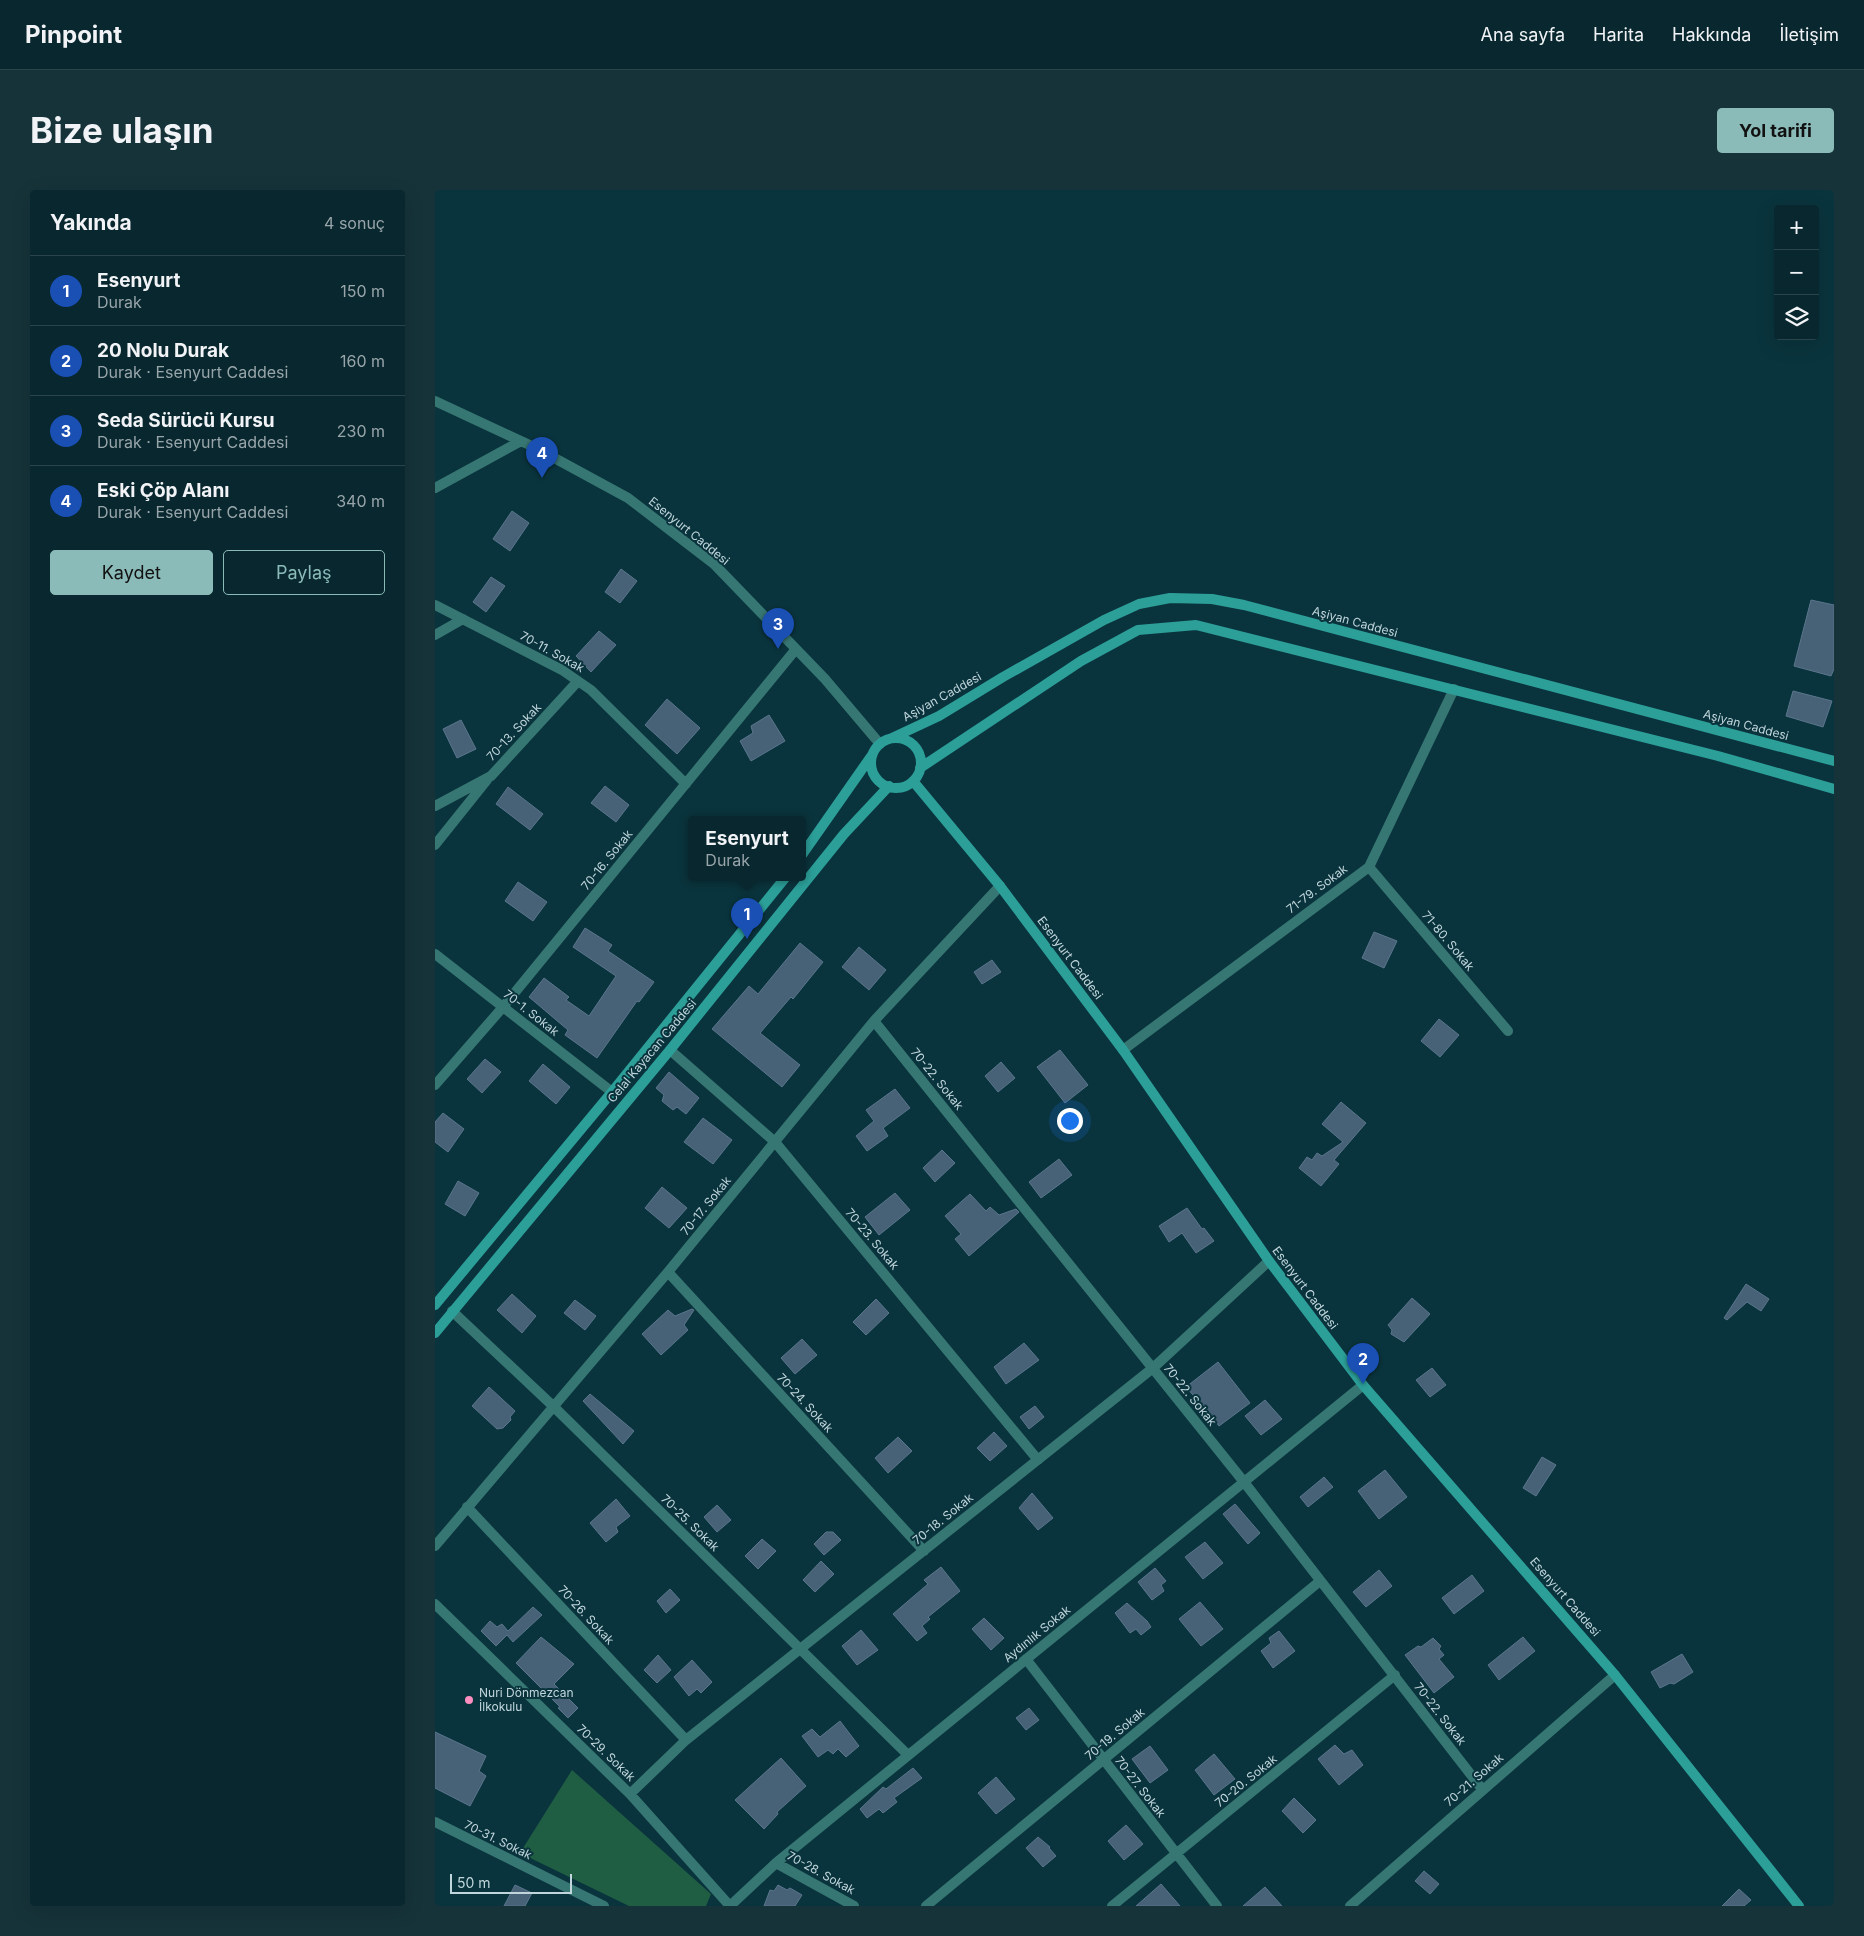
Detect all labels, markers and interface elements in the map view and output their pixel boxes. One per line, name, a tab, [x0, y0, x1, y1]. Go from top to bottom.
text: Pinpoint	[25, 20, 122, 49]
text: Ana sayfa	[1481, 24, 1565, 45]
text: Harita	[1593, 24, 1644, 45]
text: Hakkında	[1672, 24, 1751, 45]
text: İletişim	[1779, 24, 1839, 45]
button: Yol tarifi	[1717, 108, 1834, 153]
text: Bize ulaşın	[30, 109, 214, 151]
map controls	[1774, 205, 1819, 340]
button: +	[1774, 205, 1819, 250]
text: Yakında	[50, 210, 132, 235]
text: 4 sonuç	[324, 213, 385, 233]
button: −	[1774, 250, 1819, 295]
text: Esenyurt	[97, 269, 180, 292]
text: 1	[63, 281, 69, 301]
text: 150 m	[340, 281, 385, 301]
text: Durak	[97, 292, 142, 312]
button: layers	[1774, 295, 1819, 340]
text: 20 Nolu Durak	[97, 339, 229, 362]
text: 2	[61, 351, 71, 371]
text: 160 m	[340, 351, 385, 371]
text: Durak · Esenyurt Caddesi	[97, 362, 288, 382]
text: Seda Sürücü Kursu	[97, 409, 275, 432]
text: 3	[61, 421, 71, 441]
text: 230 m	[337, 421, 385, 441]
text: Durak · Esenyurt Caddesi	[97, 432, 288, 452]
pin: 4	[526, 437, 558, 478]
text: Eski Çöp Alanı	[97, 479, 229, 502]
text: 4	[61, 491, 71, 511]
text: 340 m	[336, 491, 385, 511]
street label: Esenyurt Caddesi	[646, 493, 733, 568]
text: Durak · Esenyurt Caddesi	[97, 502, 288, 522]
button: Kaydet	[50, 550, 213, 595]
button: Paylaş	[223, 550, 385, 595]
street label: Aşiyan Caddesi	[1311, 603, 1400, 640]
pin: 3	[762, 608, 794, 649]
street label: 70-11. Sokak	[518, 628, 587, 676]
street label: Aşiyan Caddesi	[900, 669, 984, 724]
street label: 70-13. Sokak	[483, 699, 544, 764]
street label: Aşiyan Caddesi	[1702, 706, 1791, 743]
popup	[688, 816, 806, 881]
street label: 70-16. Sokak	[578, 826, 636, 893]
text: Esenyurt	[705, 827, 789, 850]
text: Durak	[705, 850, 750, 870]
street label: 71-79. Sokak	[1283, 861, 1350, 916]
pin: 1	[731, 898, 763, 939]
street label: 71-80. Sokak	[1419, 908, 1478, 974]
street label: Esenyurt Caddesi	[1034, 913, 1106, 1002]
street label: 70-1. Sokak	[501, 986, 562, 1039]
street label: Celal Kayacan Caddesi	[604, 996, 699, 1105]
street label: 70-22. Sokak	[908, 1045, 967, 1113]
your location	[1057, 1108, 1083, 1134]
street label: 70-17. Sokak	[677, 1173, 734, 1238]
street label: 70-23. Sokak	[842, 1205, 903, 1273]
street label: Esenyurt Caddesi	[1269, 1243, 1341, 1332]
pin: 2	[1347, 1343, 1379, 1384]
street label: 70-22. Sokak	[1161, 1361, 1220, 1429]
street label: 70-24. Sokak	[774, 1370, 837, 1436]
street label: 70-18. Sokak	[909, 1489, 976, 1548]
street label: 70-25. Sokak	[658, 1491, 723, 1554]
street label: Esenyurt Caddesi	[1527, 1554, 1604, 1639]
street label: 70-26. Sokak	[555, 1582, 618, 1648]
street label: Aydınlık Sokak	[1000, 1602, 1074, 1665]
street label: 70-22. Sokak	[1411, 1679, 1470, 1748]
place label: Nuri Dönmezcan İlkokulu	[479, 1685, 574, 1714]
marker: Nuri Dönmezcan İlkokulu	[463, 1694, 475, 1706]
street label: 70-19. Sokak	[1082, 1704, 1148, 1763]
street label: 70-29. Sokak	[574, 1721, 639, 1785]
street label: 70-21. Sokak	[1441, 1750, 1506, 1809]
street label: 70-20. Sokak	[1212, 1751, 1280, 1810]
street label: 70-27. Sokak	[1112, 1753, 1169, 1821]
street label: 70-31. Sokak	[462, 1817, 535, 1863]
street label: 70-28. Sokak	[785, 1848, 858, 1898]
scale bar	[450, 1871, 573, 1894]
text: 50 m	[457, 1874, 491, 1891]

